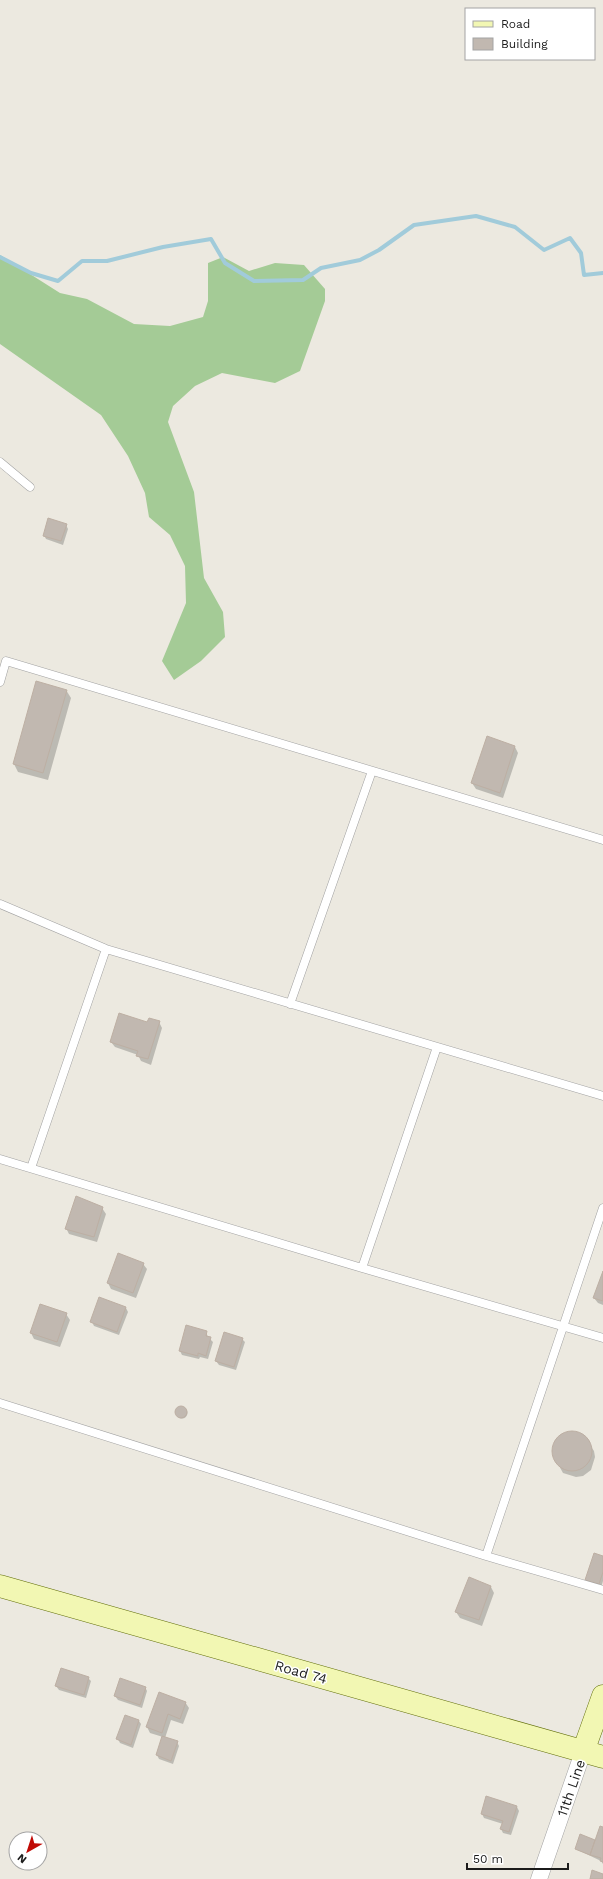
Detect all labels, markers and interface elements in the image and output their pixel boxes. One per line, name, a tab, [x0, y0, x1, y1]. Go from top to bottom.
legend	[465, 8, 595, 60]
text: Road	[501, 17, 530, 31]
text: Building	[501, 37, 548, 51]
street label: Road 74	[273, 1657, 329, 1687]
street label: 11th Line	[554, 1757, 588, 1819]
north arrow	[8, 1831, 48, 1871]
scale bar	[467, 1845, 568, 1871]
text: N	[15, 1851, 29, 1866]
text: 50 m	[473, 1852, 503, 1866]

